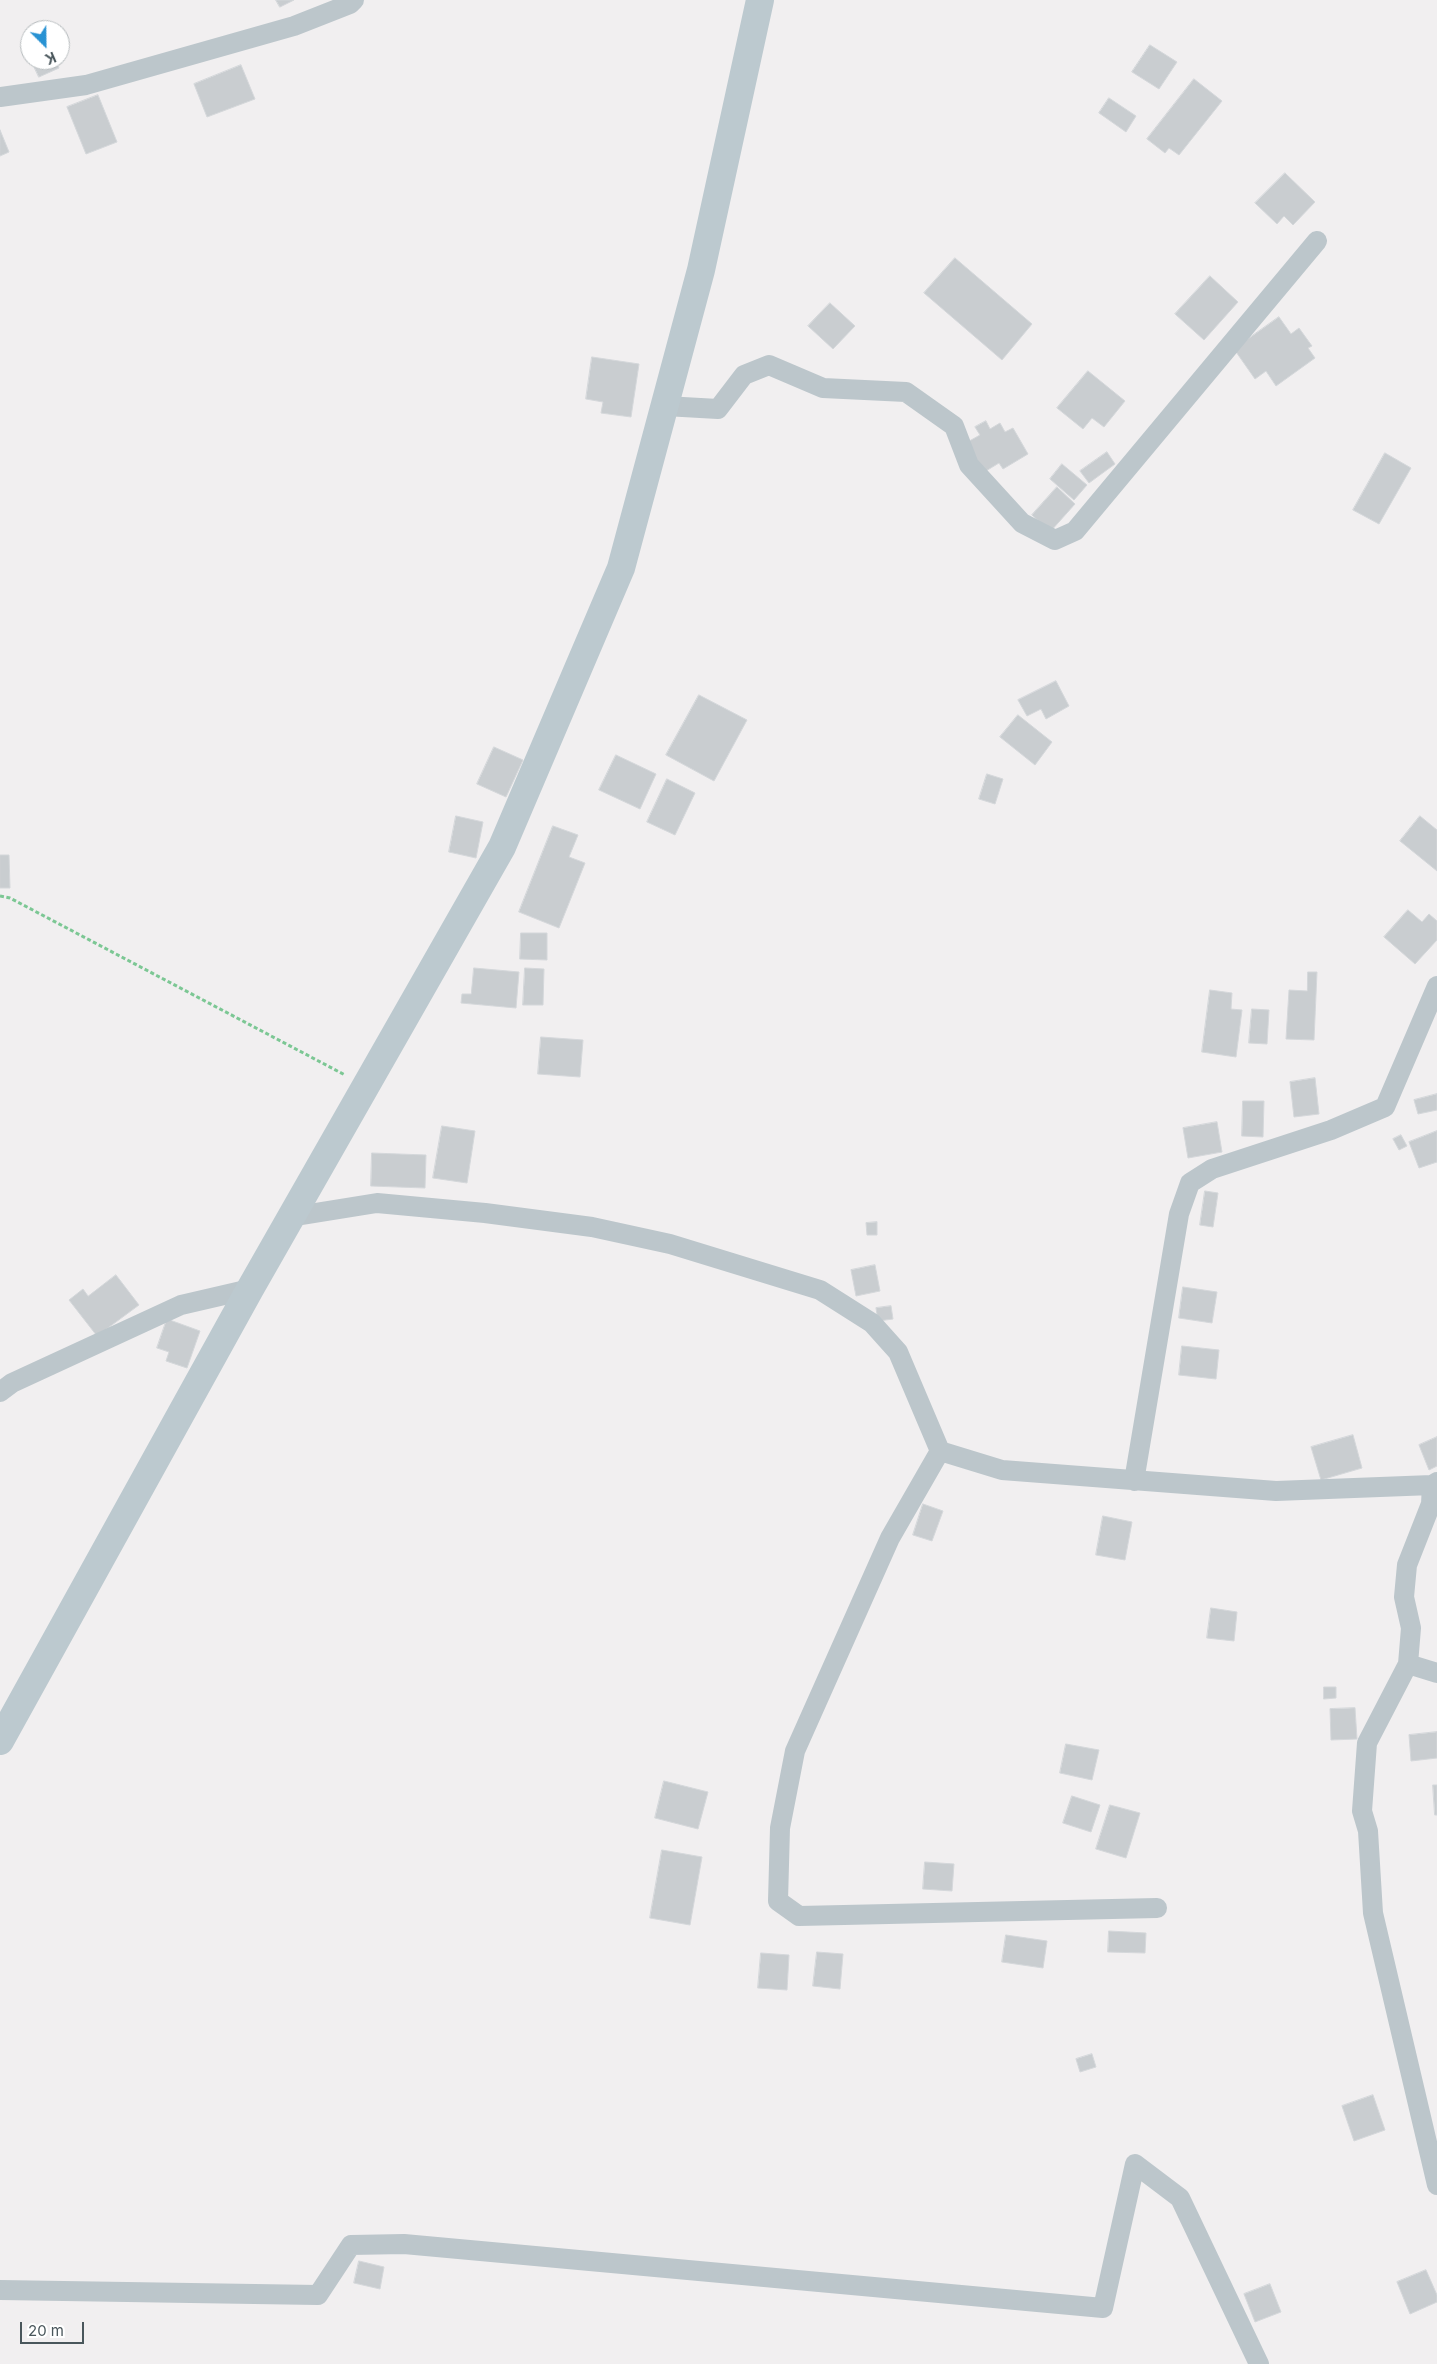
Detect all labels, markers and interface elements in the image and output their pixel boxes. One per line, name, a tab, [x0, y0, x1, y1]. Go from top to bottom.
north arrow	[20, 20, 70, 70]
text: K	[43, 49, 59, 68]
scale bar	[22, 2312, 86, 2344]
text: 20 m	[28, 2321, 64, 2340]

